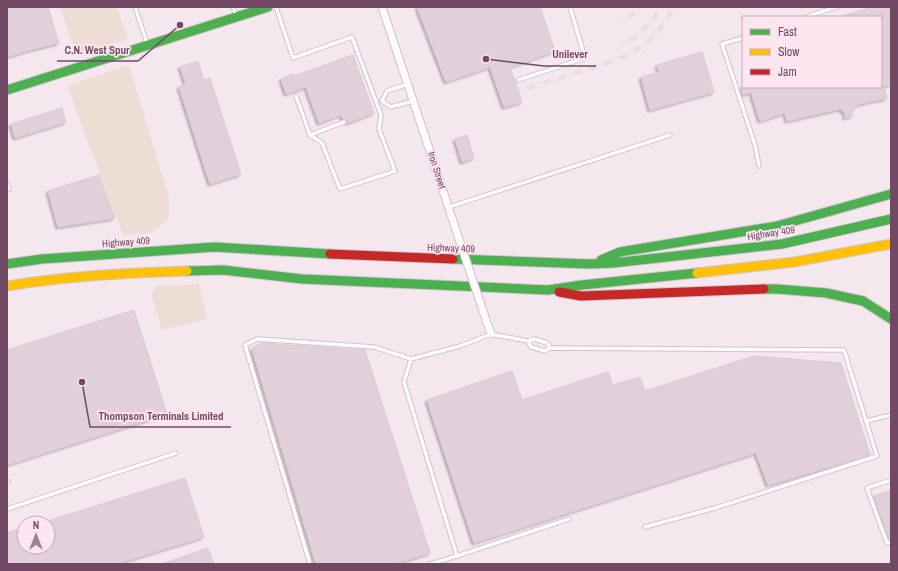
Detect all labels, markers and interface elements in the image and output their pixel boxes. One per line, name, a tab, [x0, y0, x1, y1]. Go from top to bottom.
legend	[742, 16, 882, 88]
text: Fast	[778, 24, 797, 40]
callout: C.N. West Spur	[57, 38, 138, 61]
text: C.N. West Spur	[65, 43, 130, 57]
callout: Unilever	[544, 43, 596, 66]
text: Slow	[778, 44, 800, 60]
text: Unilever	[552, 47, 588, 61]
text: Jam	[778, 64, 797, 80]
street label: Iron Street	[425, 150, 449, 191]
street label: Highway 409	[746, 223, 796, 243]
street label: Highway 409	[102, 234, 151, 250]
street label: Highway 409	[427, 241, 476, 255]
callout: Thompson Terminals Limited	[90, 404, 231, 427]
text: Thompson Terminals Limited	[98, 409, 224, 423]
north arrow	[16, 515, 56, 555]
text: N	[33, 518, 39, 532]

